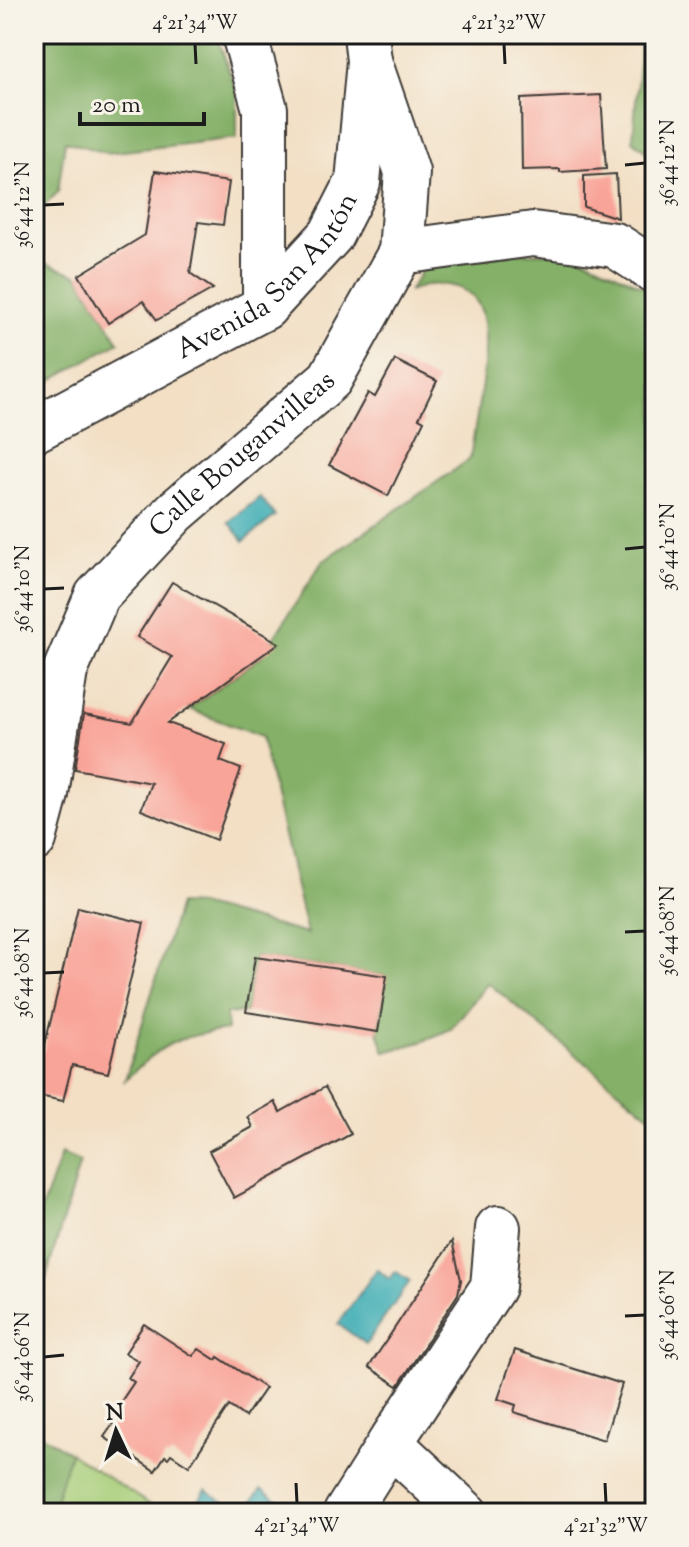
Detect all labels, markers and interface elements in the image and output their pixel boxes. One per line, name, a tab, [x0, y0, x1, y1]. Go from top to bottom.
text: 4°21'34"W	[152, 10, 238, 39]
text: 4°21'32"W	[462, 10, 546, 39]
scale bar	[80, 76, 204, 126]
text: 20 m	[92, 89, 141, 123]
text: 36°44'12"N	[655, 119, 684, 207]
text: 36°44'12"N	[10, 161, 39, 249]
street label: Avenida San Antón	[169, 186, 369, 371]
street label: Calle Bouganvilleas	[140, 362, 345, 547]
text: 36°44'10"N	[655, 503, 684, 591]
text: 36°44'10"N	[10, 545, 39, 633]
text: 36°44'08"N	[655, 886, 684, 976]
text: 36°44'08"N	[10, 928, 39, 1018]
text: 36°44'06"N	[655, 1270, 684, 1360]
text: 36°44'06"N	[10, 1312, 39, 1402]
north arrow	[76, 1391, 156, 1471]
text: N	[105, 1397, 125, 1431]
text: 4°21'34"W	[254, 1513, 340, 1542]
text: 4°21'32"W	[564, 1513, 648, 1542]

